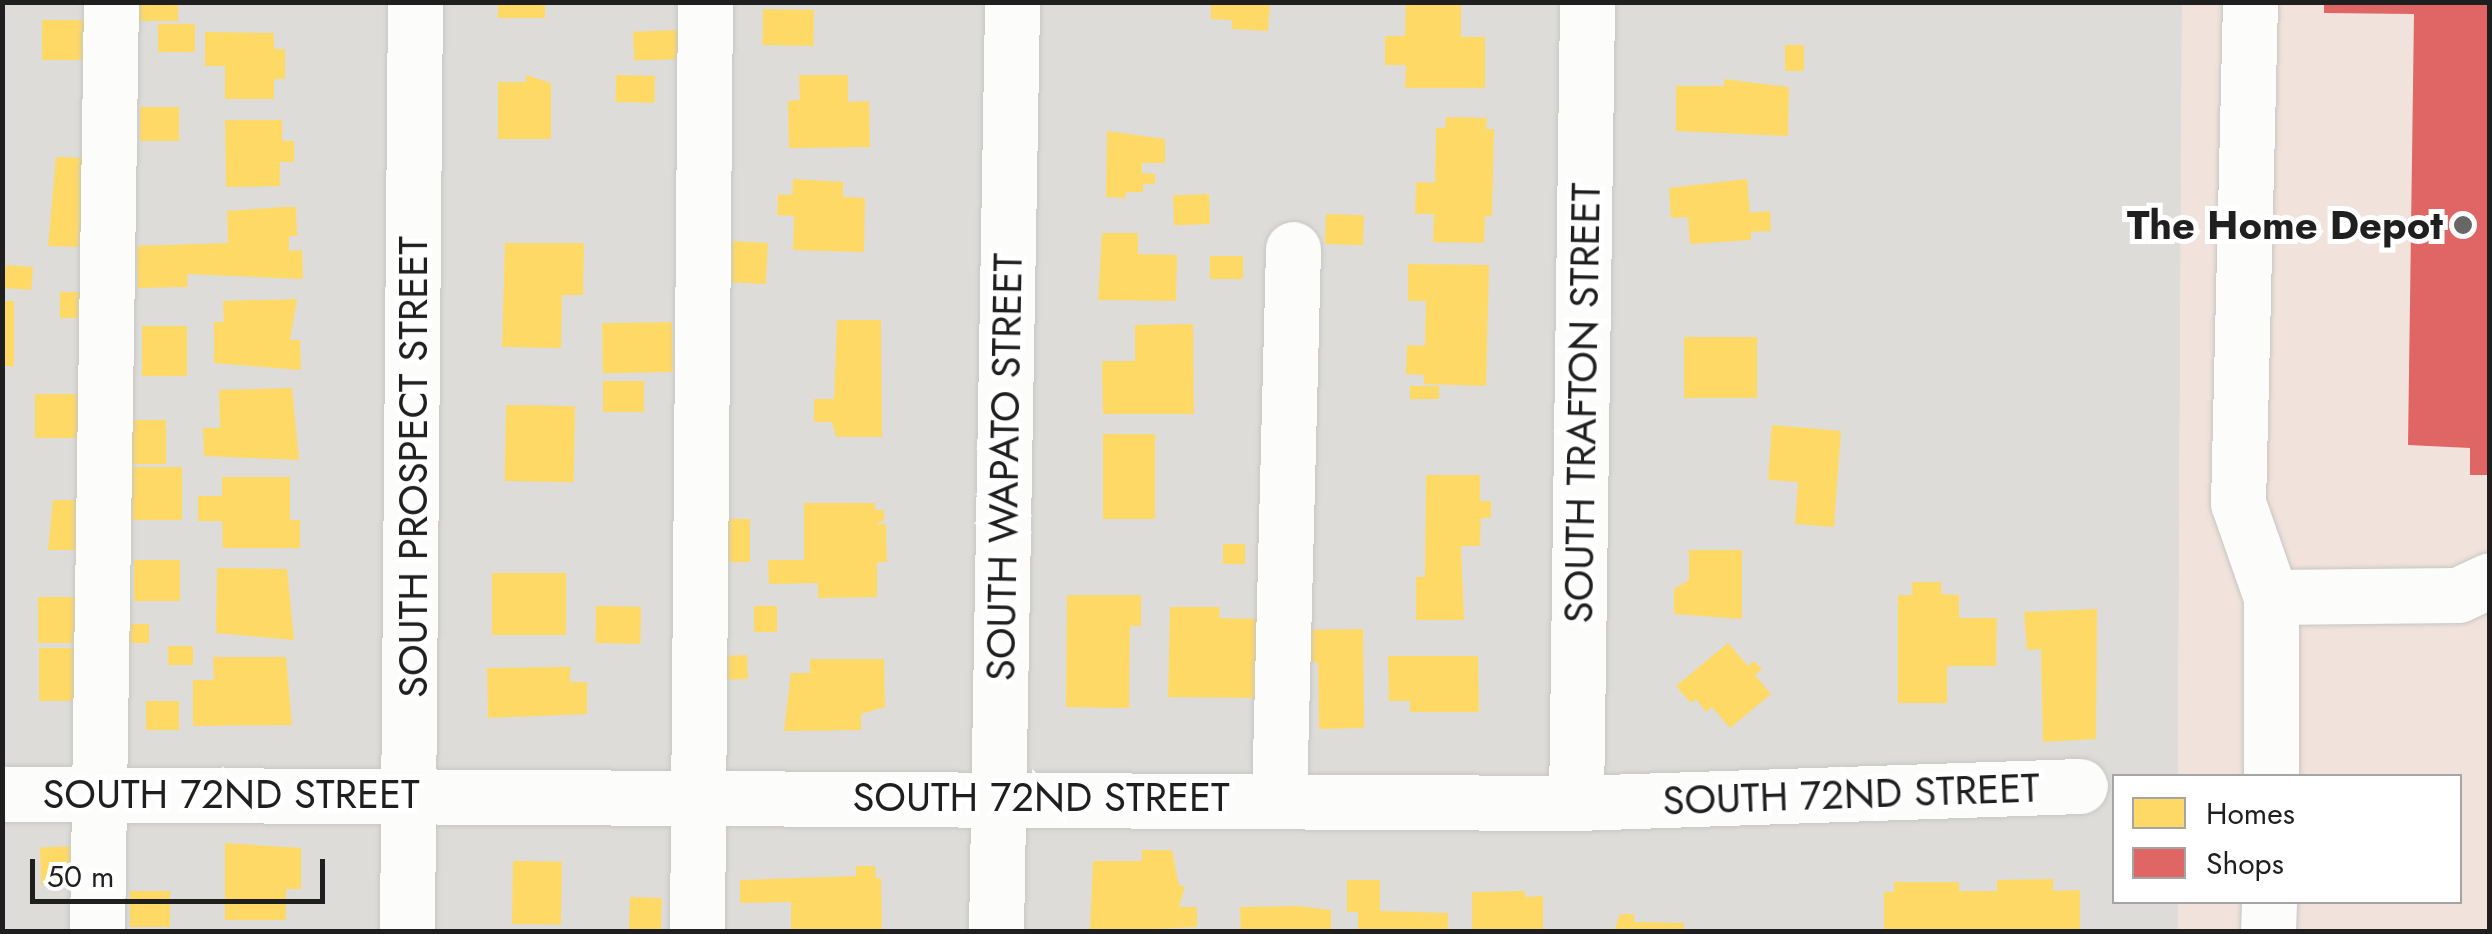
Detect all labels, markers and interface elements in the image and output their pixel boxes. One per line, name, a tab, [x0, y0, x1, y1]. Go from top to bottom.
street label: SOUTH TRAFTON STREET	[1554, 182, 1610, 624]
place label: The Home Depot	[2127, 201, 2443, 249]
marker: The Home Depot	[2452, 214, 2474, 236]
street label: SOUTH PROSPECT STREET	[389, 236, 437, 698]
street label: SOUTH WAPATO STREET	[976, 253, 1032, 681]
street label: SOUTH 72ND STREET	[1662, 763, 2040, 825]
street label: SOUTH 72ND STREET	[42, 770, 420, 818]
street label: SOUTH 72ND STREET	[852, 773, 1230, 821]
legend	[2112, 774, 2462, 904]
text: Homes	[2206, 792, 2295, 835]
scale bar	[35, 839, 330, 901]
text: Shops	[2206, 842, 2284, 885]
text: 50 m	[47, 855, 114, 898]

